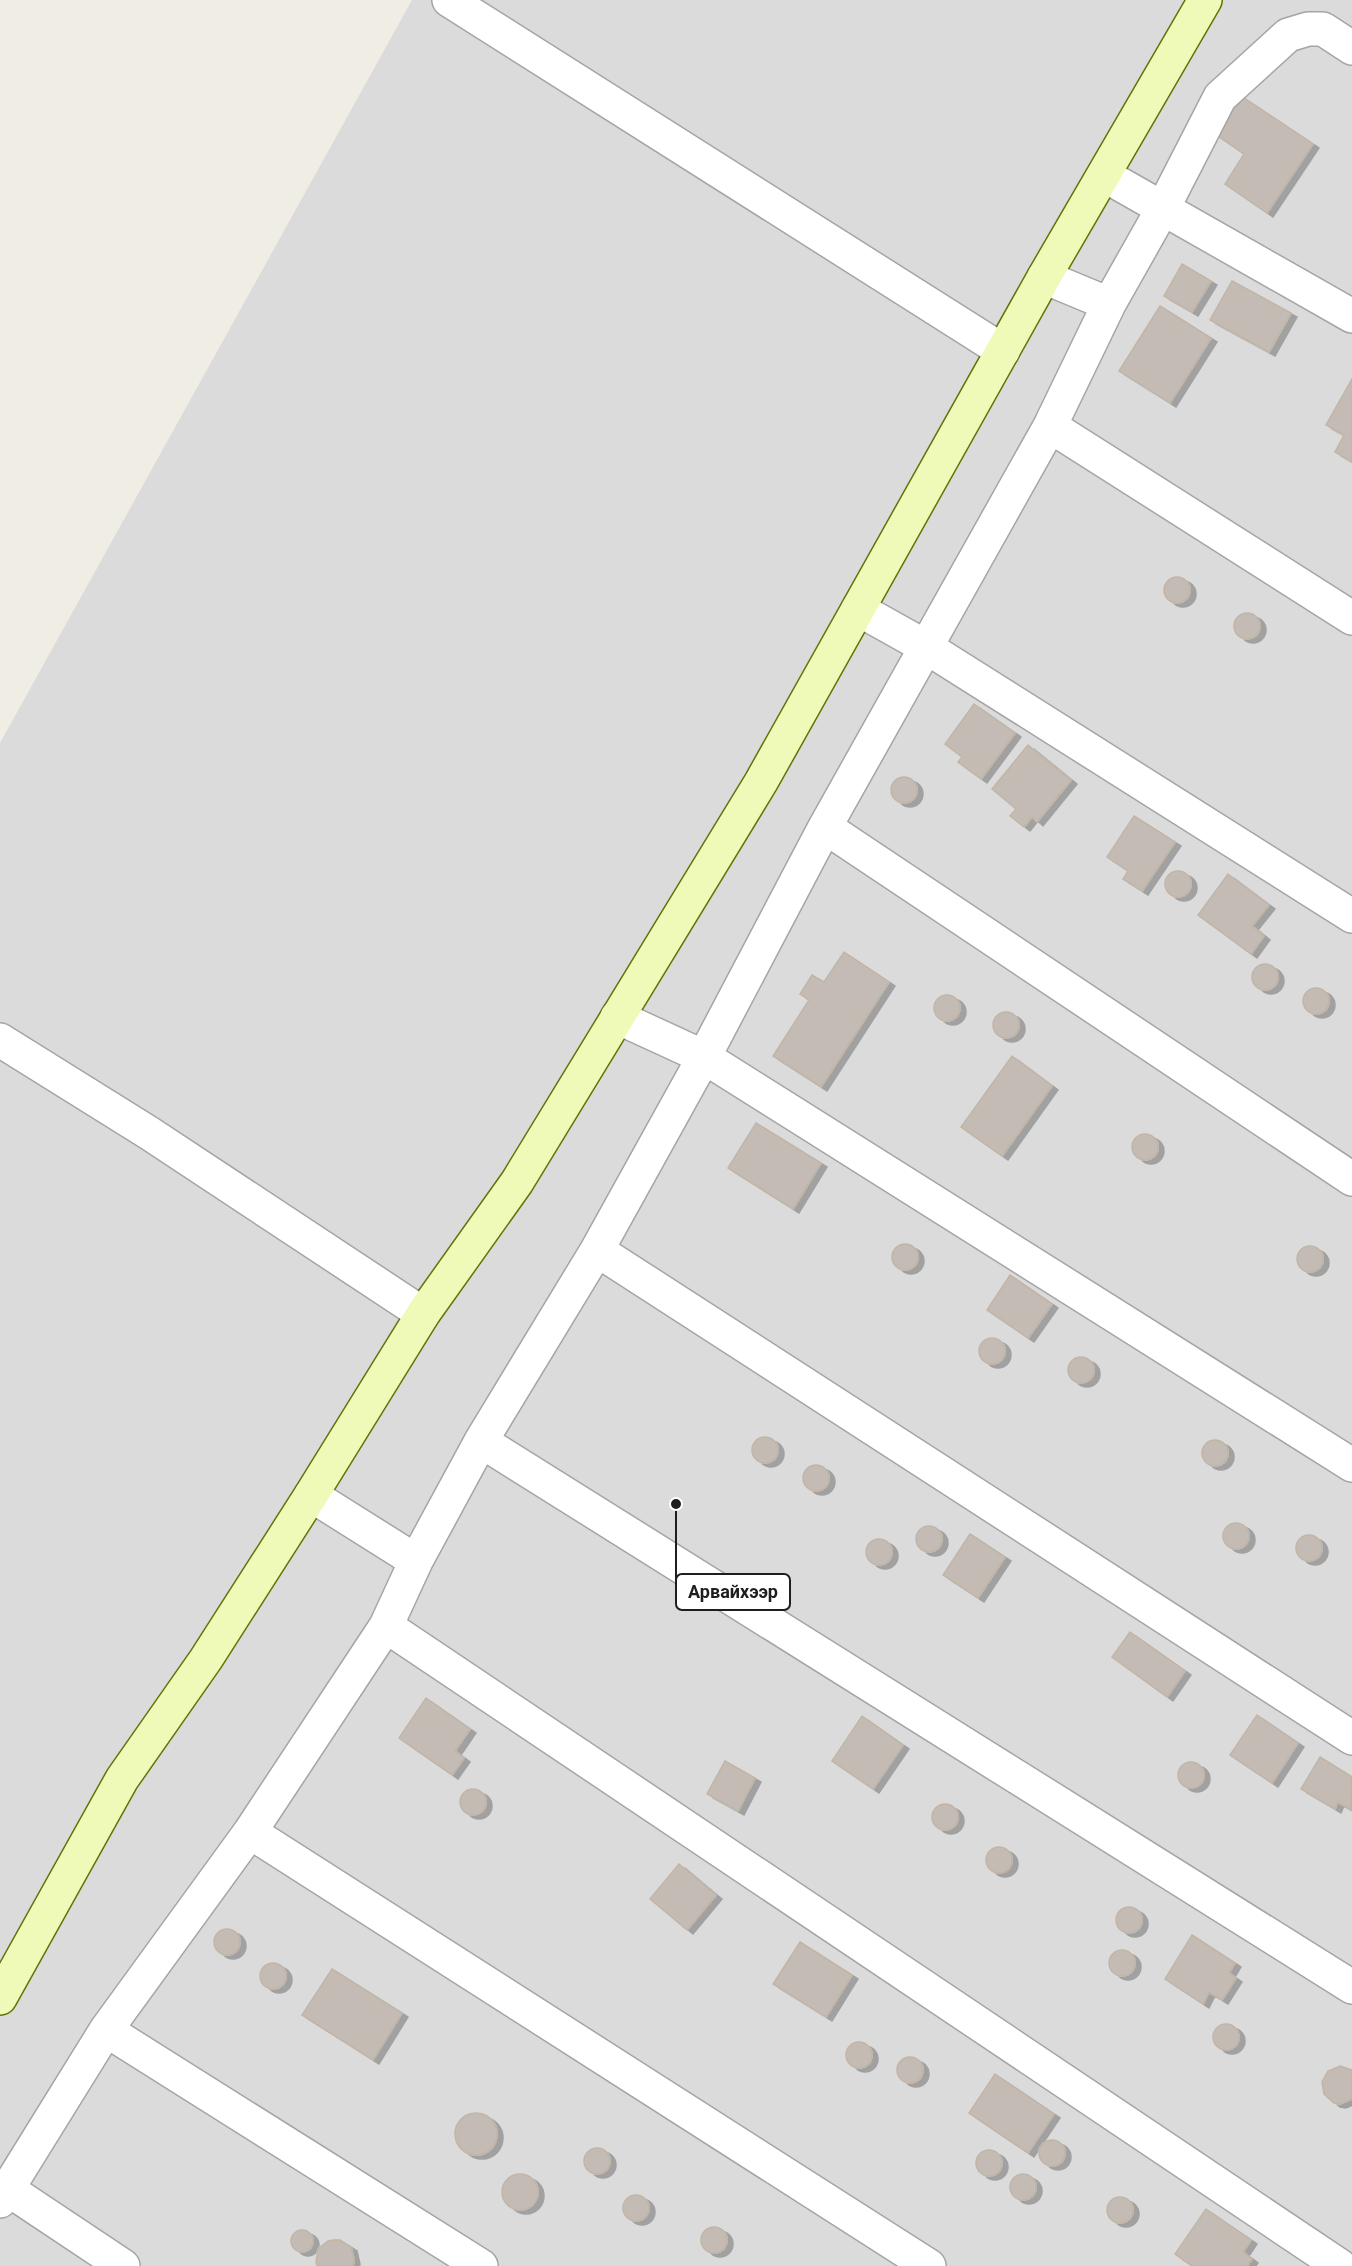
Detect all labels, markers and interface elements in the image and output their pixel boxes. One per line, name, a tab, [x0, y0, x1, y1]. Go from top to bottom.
callout: Арвайхээр	[676, 1574, 790, 1610]
text: Арвайхээр	[688, 1581, 778, 1602]

